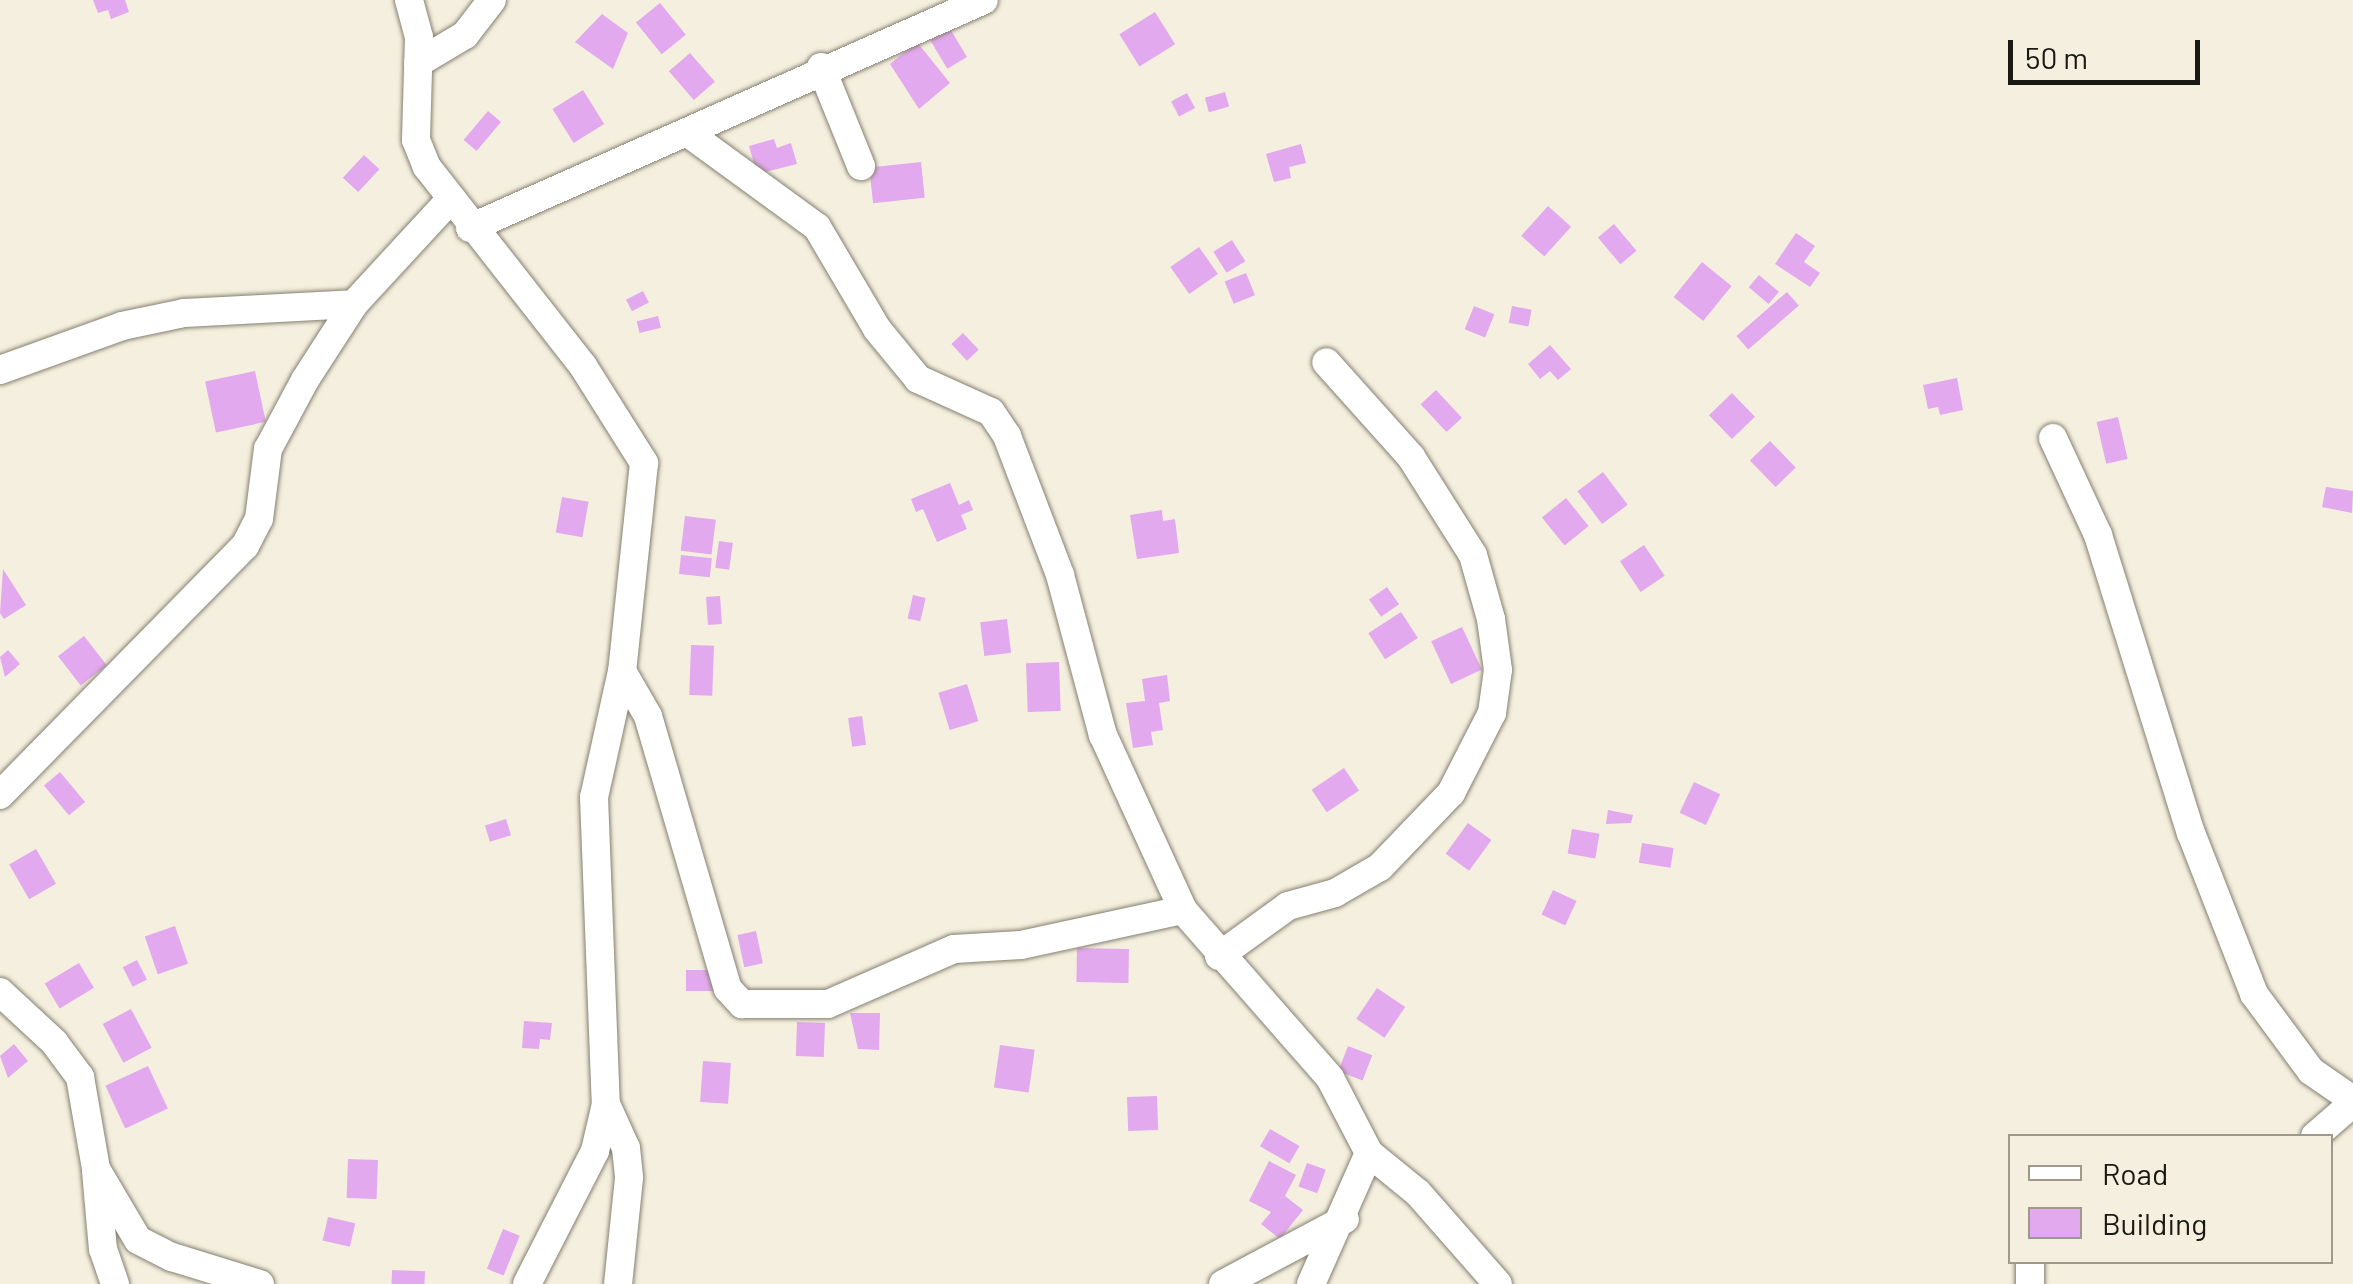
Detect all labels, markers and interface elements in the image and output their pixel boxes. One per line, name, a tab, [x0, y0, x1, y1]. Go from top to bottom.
scale bar	[2013, 20, 2206, 82]
text: 50 m	[2025, 39, 2088, 75]
legend	[2008, 1134, 2333, 1264]
text: Road	[2102, 1155, 2168, 1191]
text: Building	[2102, 1205, 2207, 1241]

